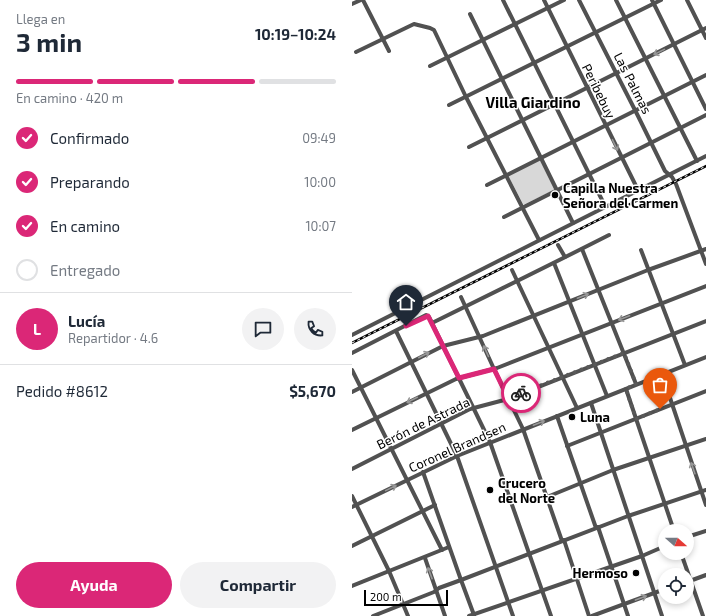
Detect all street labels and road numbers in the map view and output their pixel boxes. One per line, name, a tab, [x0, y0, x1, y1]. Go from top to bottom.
street label: Las Palmas	[611, 49, 655, 117]
street label: Peribebuy	[579, 61, 619, 121]
street label: Berón de Astrada	[374, 394, 472, 452]
street label: Coronel Brandsen	[406, 418, 508, 476]

